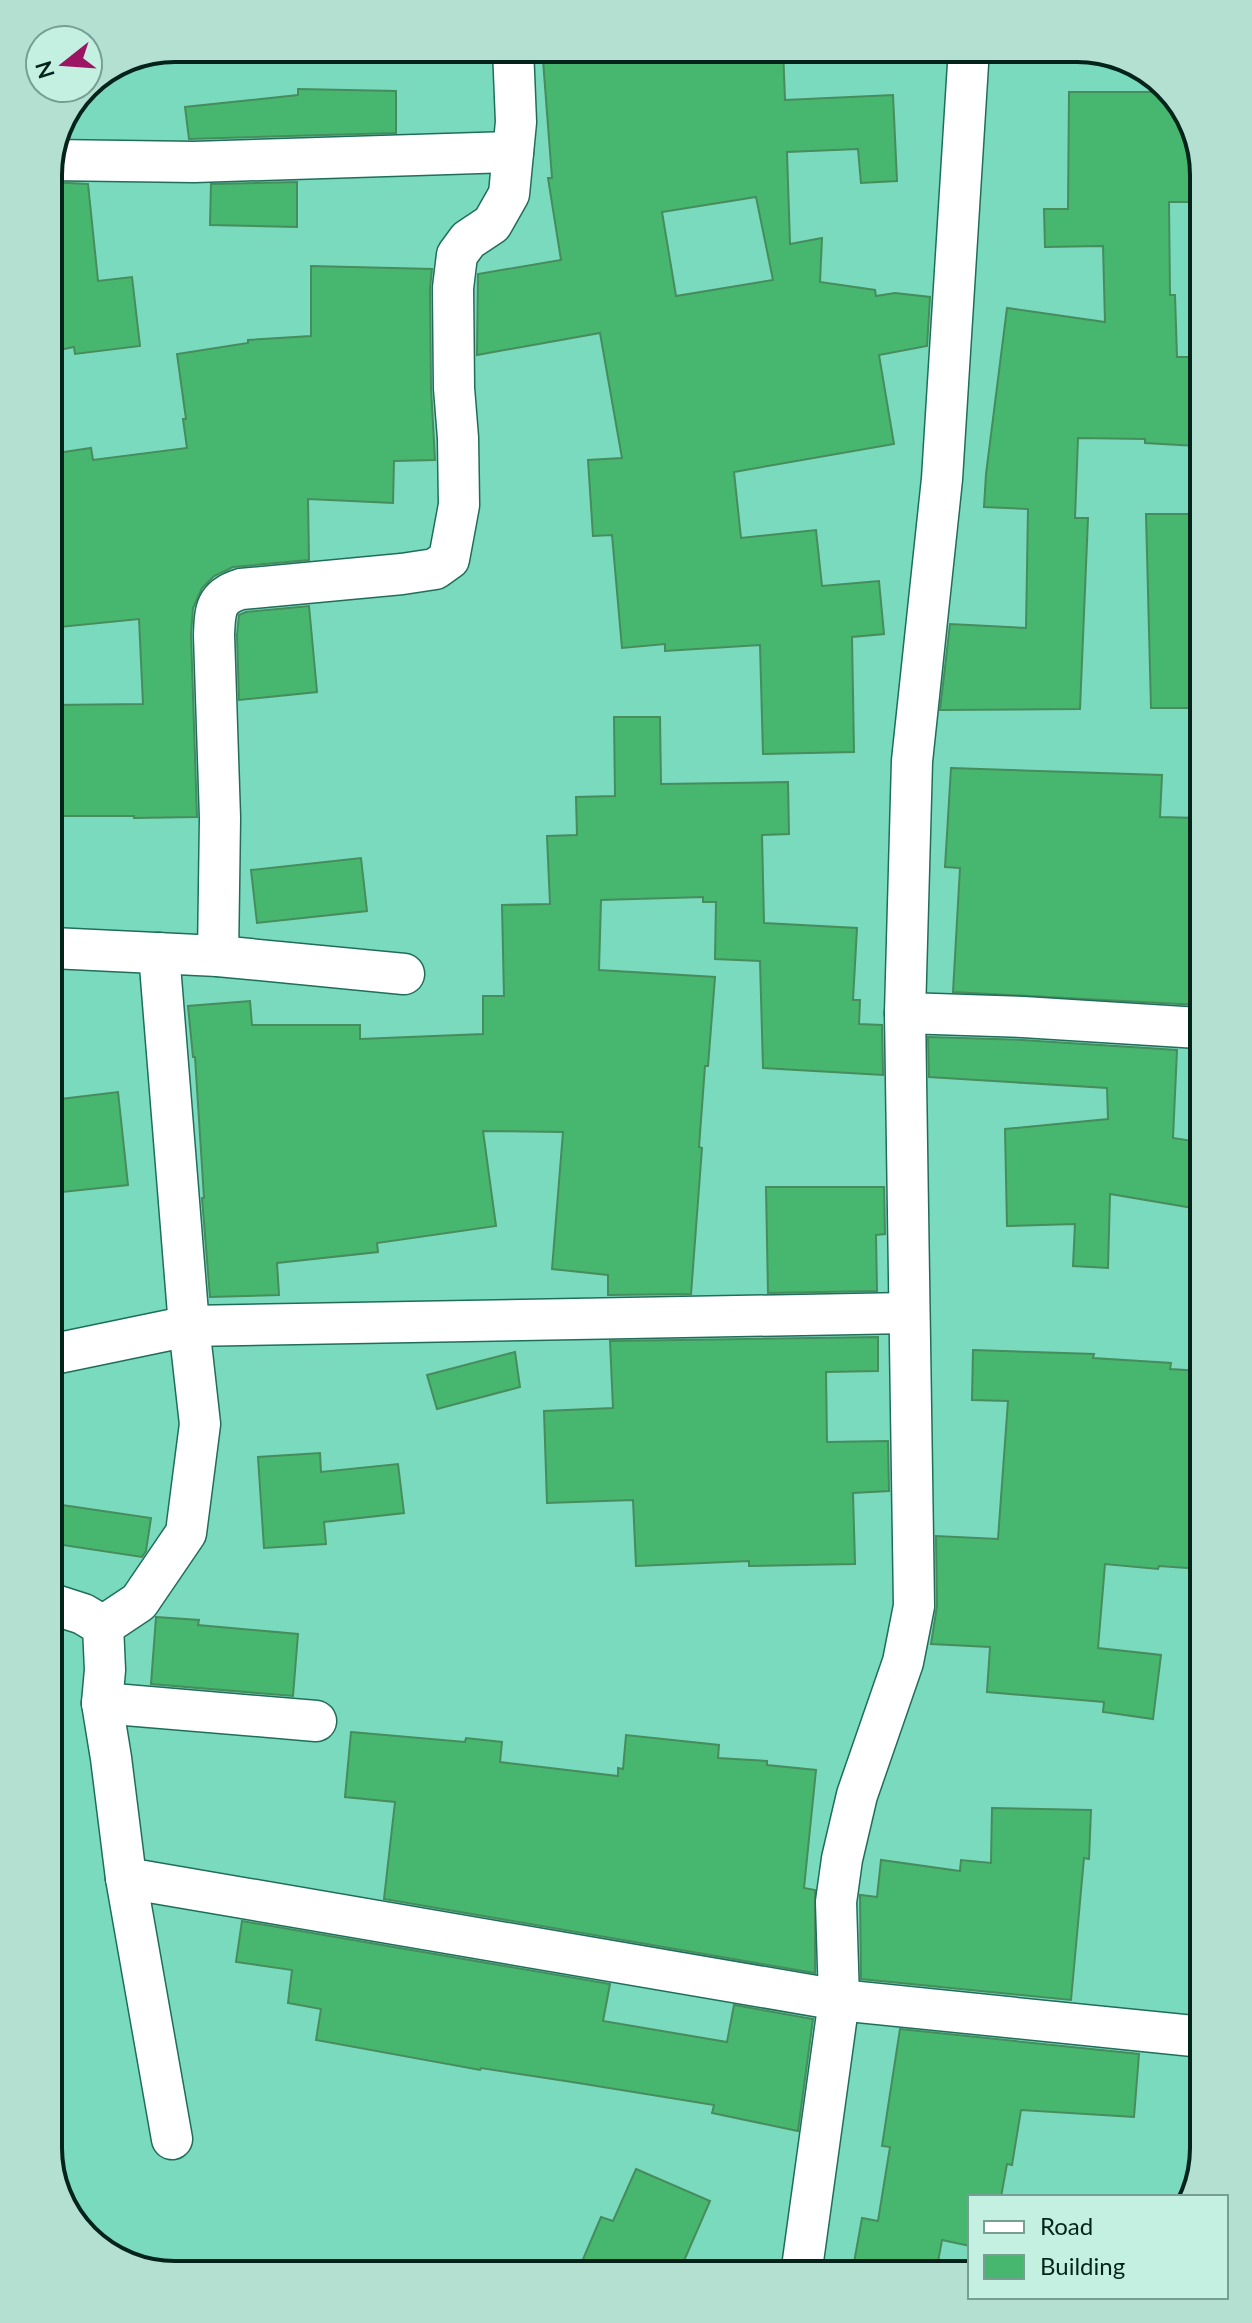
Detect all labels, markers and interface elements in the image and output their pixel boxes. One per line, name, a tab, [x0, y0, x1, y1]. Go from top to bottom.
north arrow	[24, 24, 104, 104]
text: N	[29, 58, 60, 82]
legend	[968, 2195, 1228, 2299]
text: Road	[1040, 2211, 1093, 2240]
text: Building	[1040, 2251, 1125, 2280]

